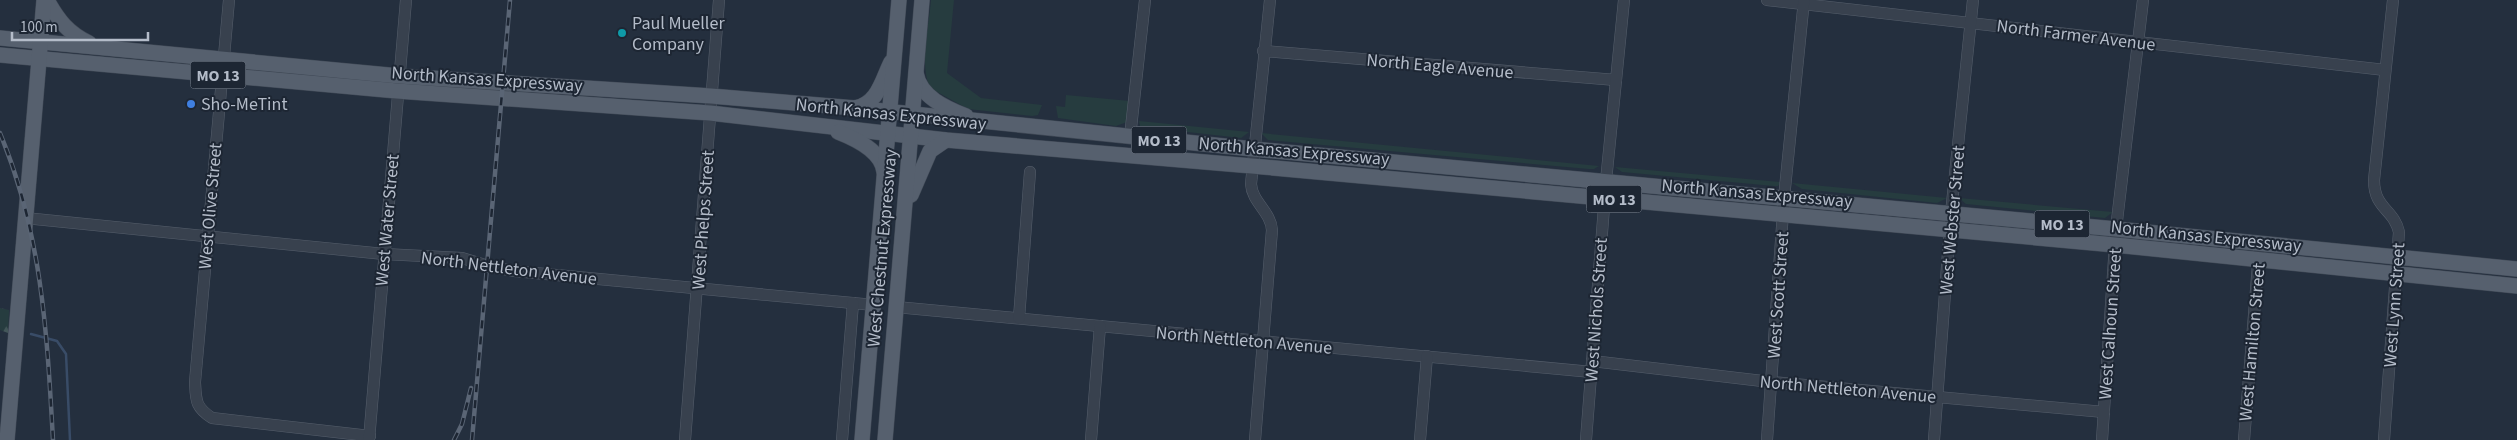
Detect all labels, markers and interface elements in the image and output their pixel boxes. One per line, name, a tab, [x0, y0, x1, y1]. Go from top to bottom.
scale bar	[12, 10, 149, 42]
place label: Paul Mueller Company	[632, 11, 725, 57]
street label: North Farmer Avenue	[1995, 13, 2157, 58]
text: 100 m	[20, 17, 58, 38]
marker: Paul Mueller Company	[616, 27, 628, 39]
street label: North Eagle Avenue	[1365, 48, 1515, 85]
street label: North Kansas Expressway	[391, 60, 584, 99]
road number: MO 13	[190, 62, 246, 88]
place label: Sho-MeTint	[201, 92, 287, 117]
street label: North Kansas Expressway	[794, 92, 988, 137]
marker: Sho-MeTint	[185, 98, 197, 110]
road number: MO 13	[1132, 126, 1186, 154]
street label: North Kansas Expressway	[1197, 131, 1391, 172]
street label: West Olive Street	[193, 142, 228, 270]
street label: West Webster Street	[1934, 144, 1971, 296]
street label: West Chestnut Expressway	[861, 147, 904, 348]
street label: West Phelps Street	[686, 150, 721, 291]
street label: West Water Street	[369, 153, 406, 287]
street label: North Kansas Expressway	[1660, 173, 1854, 214]
road number: MO 13	[1586, 185, 1642, 212]
road number: MO 13	[2034, 210, 2090, 238]
street label: North Kansas Expressway	[2109, 214, 2303, 259]
street label: West Scott Street	[1762, 231, 1795, 359]
street label: West Nichols Street	[1579, 237, 1614, 383]
street label: West Lynn Street	[2378, 242, 2411, 368]
street label: North Nettleton Avenue	[419, 245, 598, 292]
street label: West Calhoun Street	[2093, 247, 2128, 401]
street label: West Hamilton Street	[2233, 262, 2272, 422]
street label: North Nettleton Avenue	[1155, 320, 1333, 361]
street label: North Nettleton Avenue	[1759, 369, 1937, 410]

